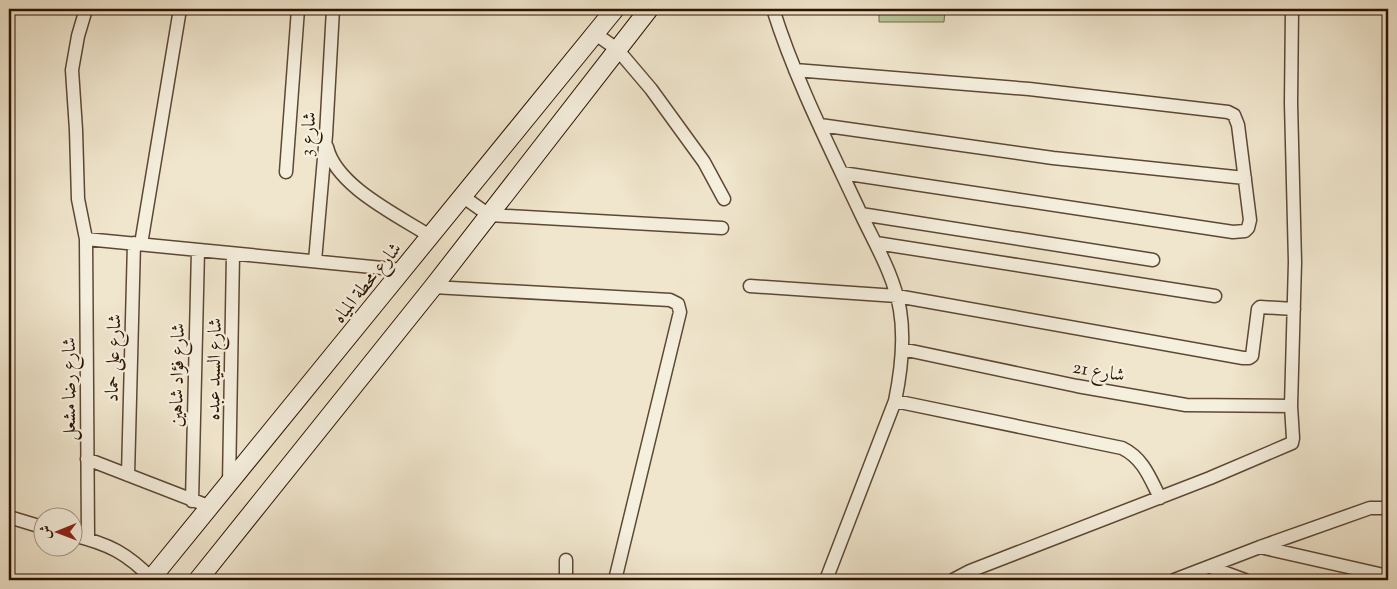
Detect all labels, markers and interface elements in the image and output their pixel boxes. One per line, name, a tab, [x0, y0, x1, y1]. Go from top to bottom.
street label: شارع 3	[294, 111, 325, 157]
street label: شارع محطة المياه	[327, 237, 409, 330]
street label: شارع على حماد	[99, 314, 130, 402]
street label: شارع السيد عبده	[201, 318, 230, 421]
street label: شارع فؤاد شاهين	[164, 323, 193, 427]
street label: شارع رضا مشعل	[57, 337, 84, 441]
street label: شارع 21	[1070, 355, 1127, 390]
north arrow	[32, 506, 82, 556]
text: ش	[37, 525, 57, 539]

